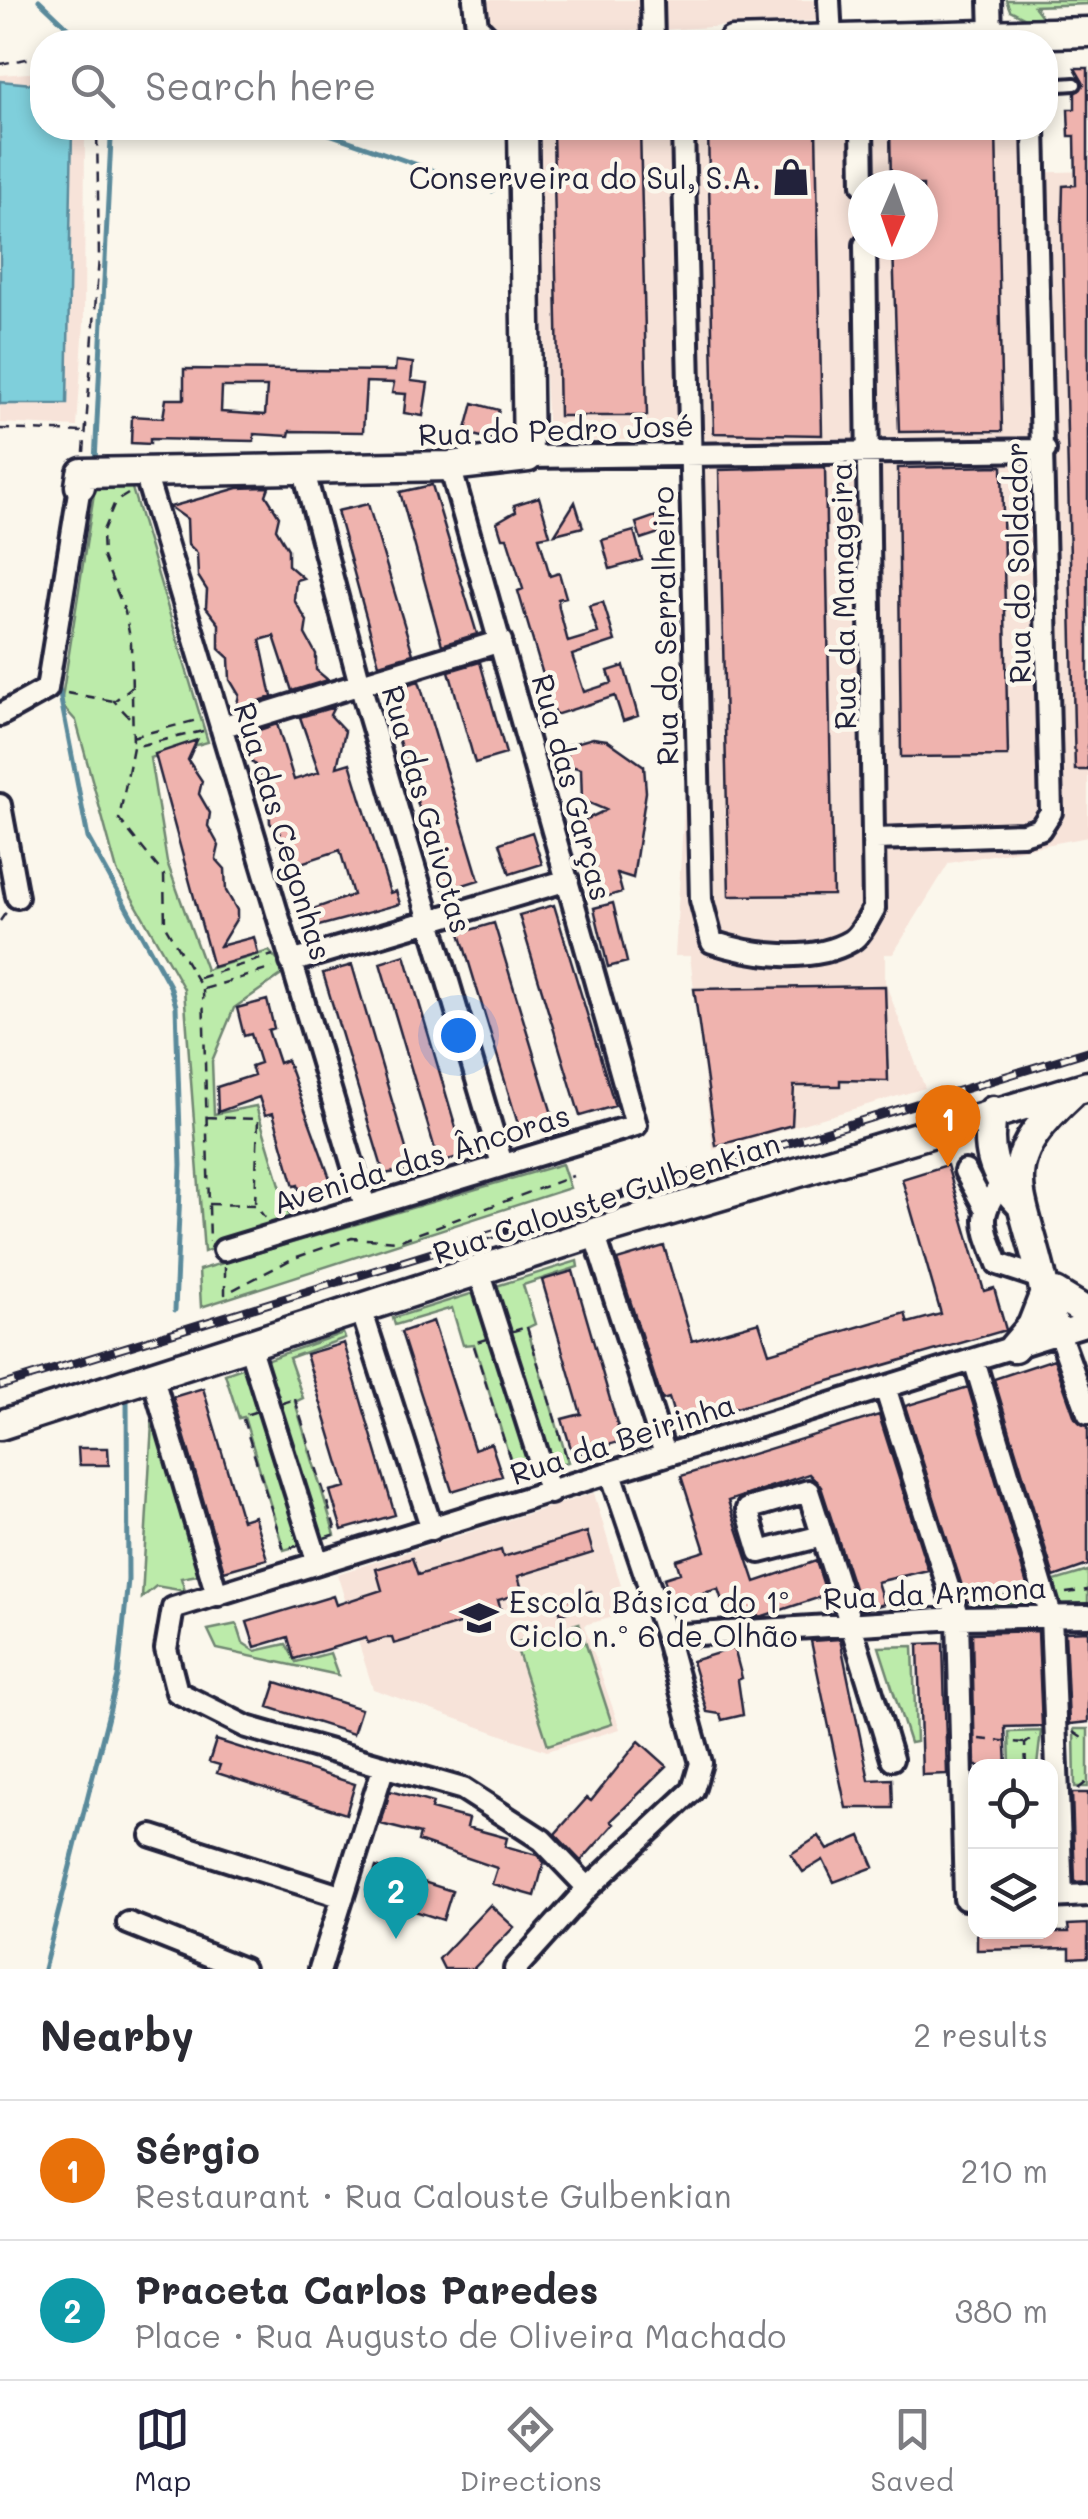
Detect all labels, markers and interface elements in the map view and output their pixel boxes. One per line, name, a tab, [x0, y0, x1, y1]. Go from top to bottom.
search box	[30, 30, 1058, 140]
icon: search	[65, 58, 120, 113]
text: Search here	[145, 60, 376, 110]
shop icon: Conserveira do Sul, S.A.	[770, 156, 812, 198]
place label: Conserveira do Sul, S.A.	[409, 157, 761, 197]
north arrow	[848, 170, 938, 260]
street label: Rua do Pedro José	[417, 404, 695, 454]
street label: Rua do Soldador	[995, 442, 1039, 684]
street label: Rua da Manageira	[820, 462, 864, 730]
street label: Rua do Serralheiro	[642, 486, 686, 766]
street label: Rua das Garças	[524, 669, 622, 905]
street label: Rua das Gaivotas	[373, 680, 483, 938]
street label: Rua das Cegonhas	[226, 697, 342, 965]
your location	[433, 1010, 484, 1061]
pin: 1	[916, 1084, 980, 1167]
street label: Avenida das Âncoras	[268, 1094, 574, 1222]
street label: Rua Calouste Gulbenkian	[427, 1122, 785, 1272]
street label: Rua da Beirinha	[505, 1383, 739, 1493]
street label: Rua da Armona	[822, 1566, 1048, 1618]
place label: Escola Básica do 1º Ciclo n.º 6 de Olhão	[509, 1581, 797, 1655]
school or university icon: Escola Básica do 1º Ciclo n.º 6 de Olhão	[458, 1597, 500, 1639]
map controls	[968, 1759, 1058, 1939]
button: locate	[968, 1759, 1058, 1849]
button: layers	[968, 1849, 1058, 1939]
pin: 2	[364, 1856, 428, 1939]
text: Nearby	[40, 2007, 194, 2062]
text: 2 results	[913, 2013, 1048, 2055]
text: Sérgio	[135, 2124, 260, 2174]
text: 1	[65, 2149, 80, 2191]
text: 210 m	[960, 2149, 1048, 2191]
text: Restaurant · Rua Calouste Gulbenkian	[135, 2174, 731, 2216]
text: Praceta Carlos Paredes	[135, 2264, 598, 2314]
text: 2	[64, 2289, 81, 2331]
text: 380 m	[954, 2289, 1048, 2331]
text: Place · Rua Augusto de Oliveira Machado	[135, 2314, 786, 2356]
tab: Map	[134, 2402, 191, 2498]
tab: Directions	[460, 2402, 602, 2498]
tab: Saved	[871, 2402, 954, 2498]

